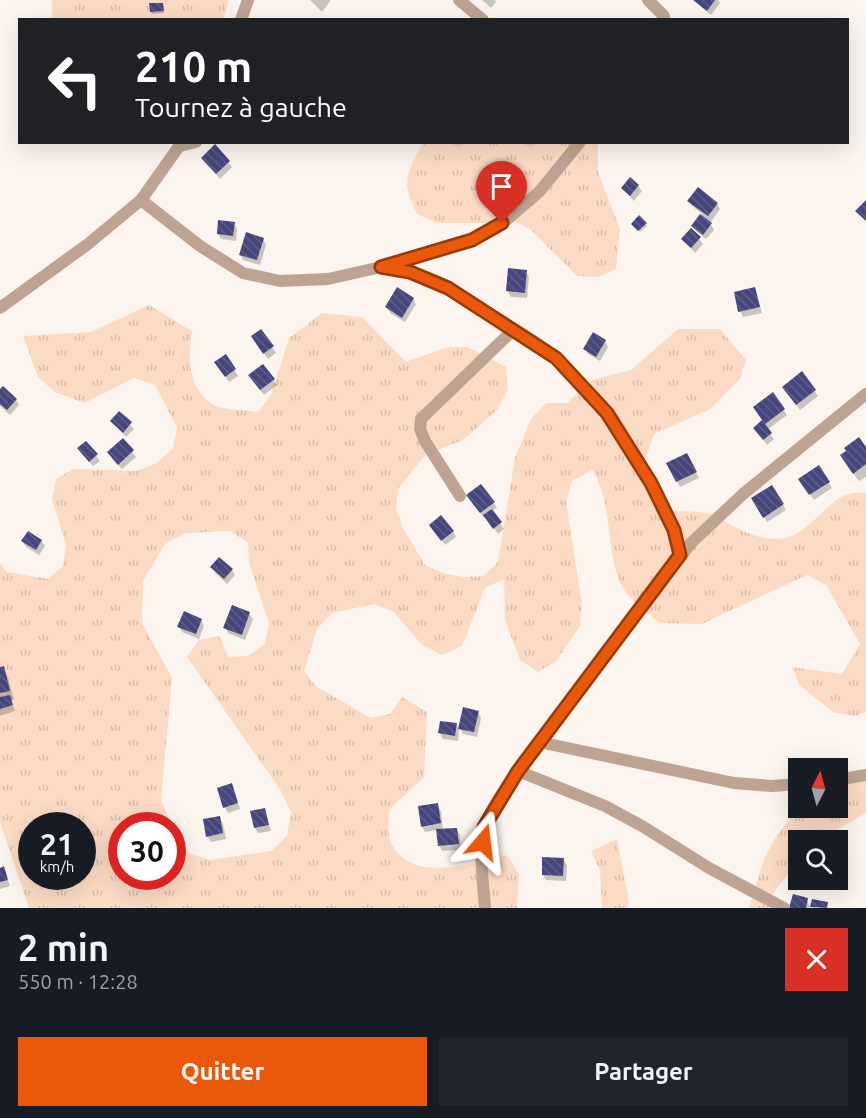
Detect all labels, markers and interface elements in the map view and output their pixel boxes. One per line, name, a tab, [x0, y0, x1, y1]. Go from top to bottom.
icon: left	[36, 42, 114, 120]
text: 210 m	[135, 43, 252, 90]
text: Tournez à gauche	[135, 92, 347, 122]
pin	[476, 161, 527, 223]
icon: arrive	[485, 170, 518, 203]
north arrow	[788, 758, 848, 818]
map controls	[788, 758, 848, 890]
position arrow	[451, 810, 515, 874]
speed limit sign: 30	[108, 812, 186, 890]
text: 21	[40, 827, 74, 861]
button: search	[788, 830, 848, 890]
text: km/h	[40, 858, 74, 875]
text: 2 min	[18, 927, 109, 968]
button: close	[785, 928, 848, 991]
text: 550 m · 12:28	[18, 970, 138, 993]
button: Quitter	[18, 1037, 427, 1106]
button: Partager	[439, 1037, 848, 1106]

